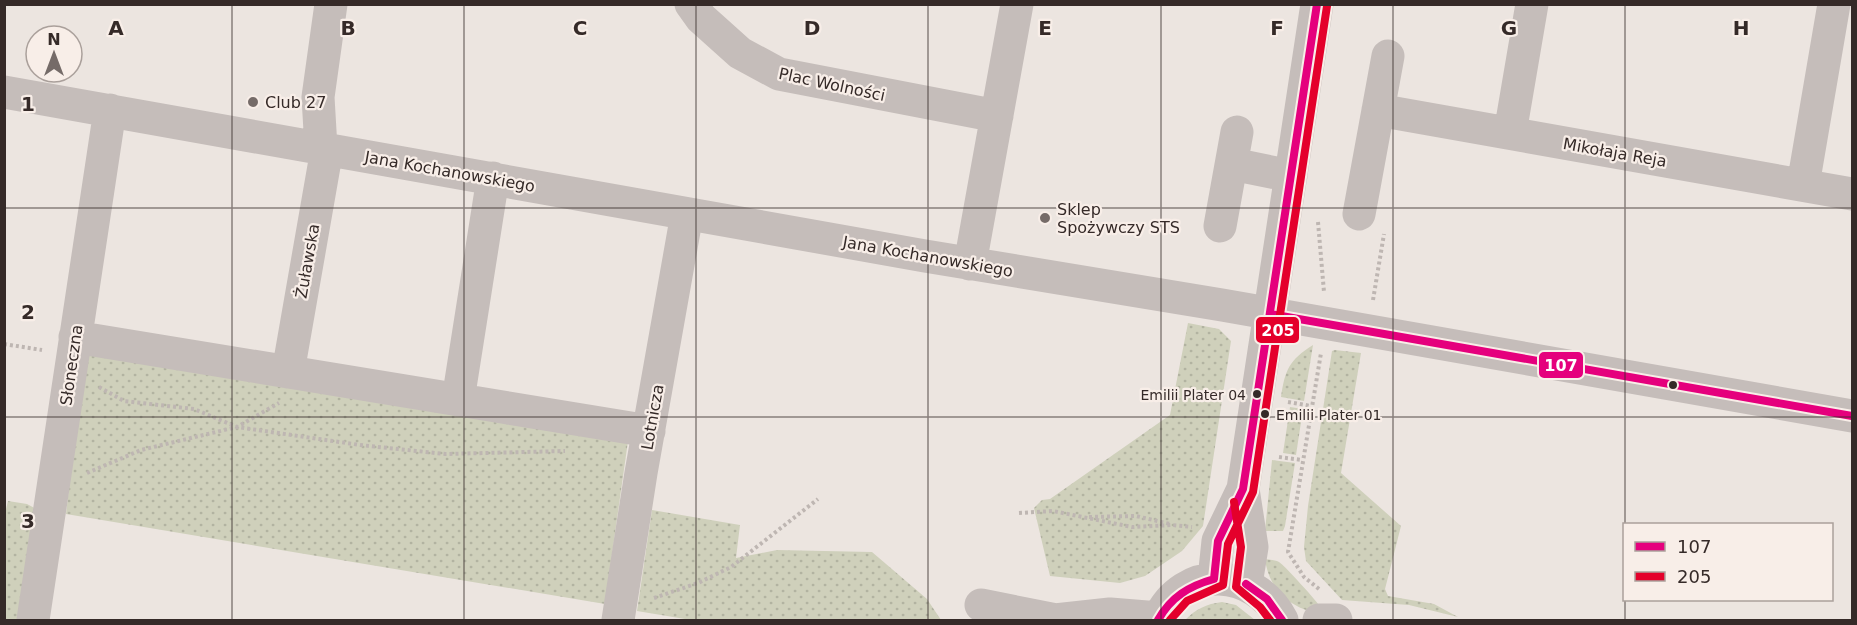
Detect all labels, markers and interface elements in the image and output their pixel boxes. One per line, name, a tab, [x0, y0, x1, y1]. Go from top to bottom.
text: A	[108, 16, 124, 40]
text: B	[340, 16, 356, 40]
text: C	[573, 16, 587, 40]
text: D	[804, 16, 820, 40]
text: E	[1038, 16, 1052, 40]
text: F	[1270, 16, 1284, 40]
text: G	[1501, 16, 1517, 40]
text: H	[1733, 16, 1749, 40]
north arrow	[24, 24, 84, 84]
text: N	[47, 30, 61, 49]
street label: Plac Wolności	[777, 64, 887, 105]
text: 1	[21, 92, 35, 116]
place label: Club 27	[265, 93, 326, 112]
marker: Club 27	[246, 95, 260, 109]
street label: Mikołaja Reja	[1562, 134, 1668, 171]
street label: Jana Kochanowskiego	[362, 147, 537, 196]
place label: Sklep Spożywczy STS	[1057, 200, 1180, 237]
marker: Sklep Spożywczy STS	[1038, 211, 1052, 225]
street label: Żuławska	[292, 222, 323, 300]
street label: Jana Kochanowskiego	[840, 232, 1015, 281]
text: 2	[21, 300, 35, 324]
line badge: 205	[1255, 316, 1300, 344]
text: 205	[1261, 321, 1295, 340]
street label: Słoneczna	[56, 323, 87, 407]
line badge: 107	[1538, 351, 1584, 379]
text: 107	[1544, 356, 1578, 375]
unlabelled marker	[1667, 379, 1679, 391]
street label: Lotnicza	[637, 383, 668, 451]
place label: Emilii Plater 04	[1140, 387, 1246, 403]
marker: Emilii Plater 04	[1251, 388, 1263, 400]
place label: Emilii Plater 01	[1276, 407, 1382, 423]
marker: Emilii Plater 01	[1259, 408, 1271, 420]
text: 3	[21, 509, 35, 533]
legend	[1623, 523, 1833, 601]
text: 107	[1677, 536, 1711, 557]
text: 205	[1677, 566, 1711, 587]

